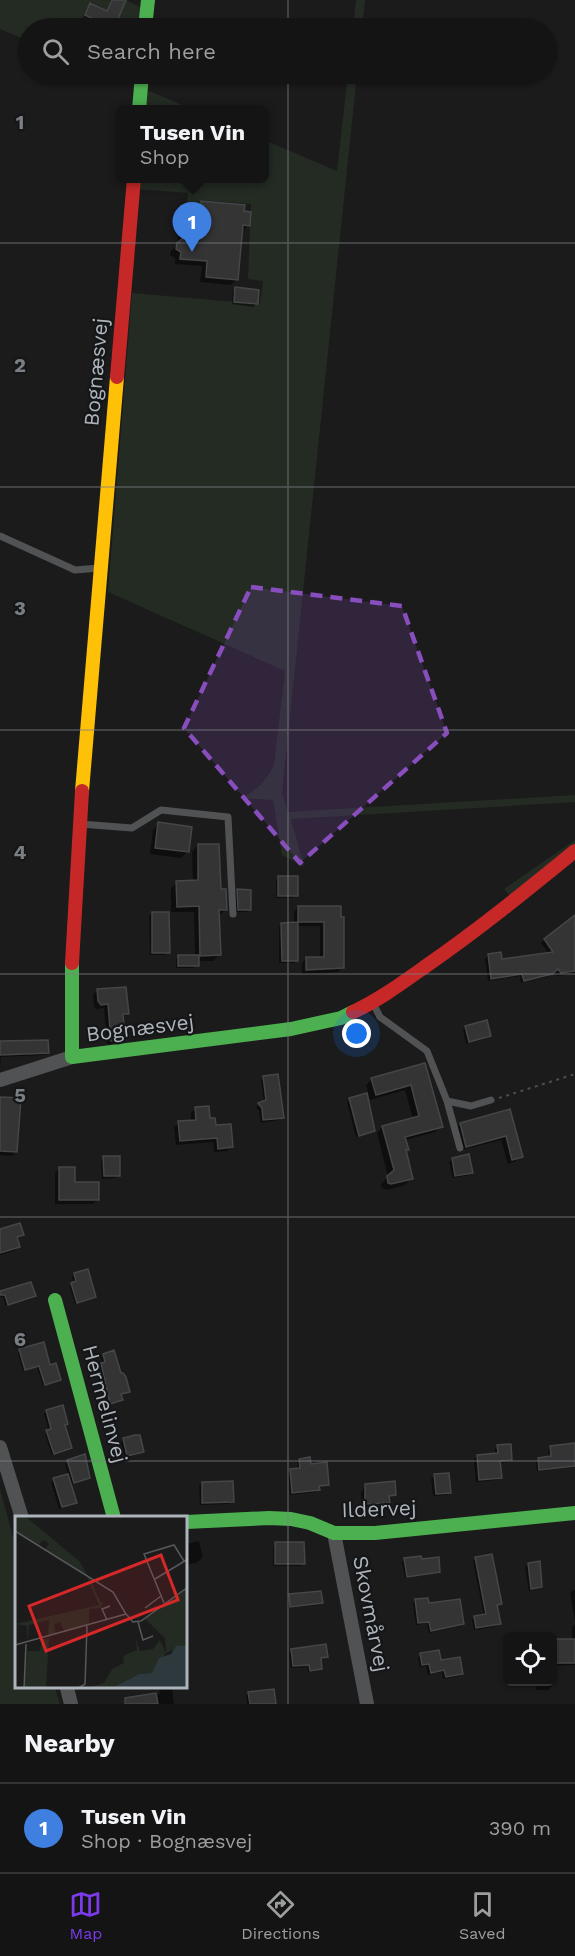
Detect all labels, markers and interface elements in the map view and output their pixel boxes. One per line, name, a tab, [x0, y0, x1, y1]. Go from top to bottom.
search box	[18, 18, 557, 84]
icon: search	[39, 35, 72, 68]
text: Search here	[87, 39, 216, 64]
popup	[116, 105, 269, 183]
text: 1	[16, 110, 24, 134]
text: Tusen Vin	[140, 120, 245, 145]
text: Shop	[140, 145, 190, 169]
pin: 1	[172, 202, 212, 252]
street label: Bognæsvej	[78, 317, 113, 427]
text: 2	[14, 353, 26, 377]
text: 3	[14, 596, 26, 620]
text: 4	[14, 840, 27, 864]
street label: Bognæsvej	[84, 1008, 195, 1047]
your location	[342, 1019, 371, 1048]
text: 5	[14, 1083, 26, 1107]
text: 6	[14, 1327, 26, 1351]
street label: Hermelinvej	[78, 1342, 133, 1466]
street label: Ildervej	[341, 1495, 417, 1522]
inset map	[15, 1516, 188, 1689]
street label: Skovmårvej	[348, 1554, 395, 1674]
map controls	[503, 1632, 557, 1686]
button: locate	[503, 1632, 557, 1686]
text: Nearby	[24, 1728, 115, 1758]
text: Tusen Vin	[81, 1804, 186, 1829]
text: 1	[39, 1816, 48, 1840]
text: 390 m	[489, 1816, 551, 1840]
text: Shop · Bognæsvej	[81, 1829, 252, 1853]
tab: Map	[69, 1888, 102, 1943]
tab: Directions	[241, 1888, 320, 1943]
tab: Saved	[459, 1888, 506, 1943]

